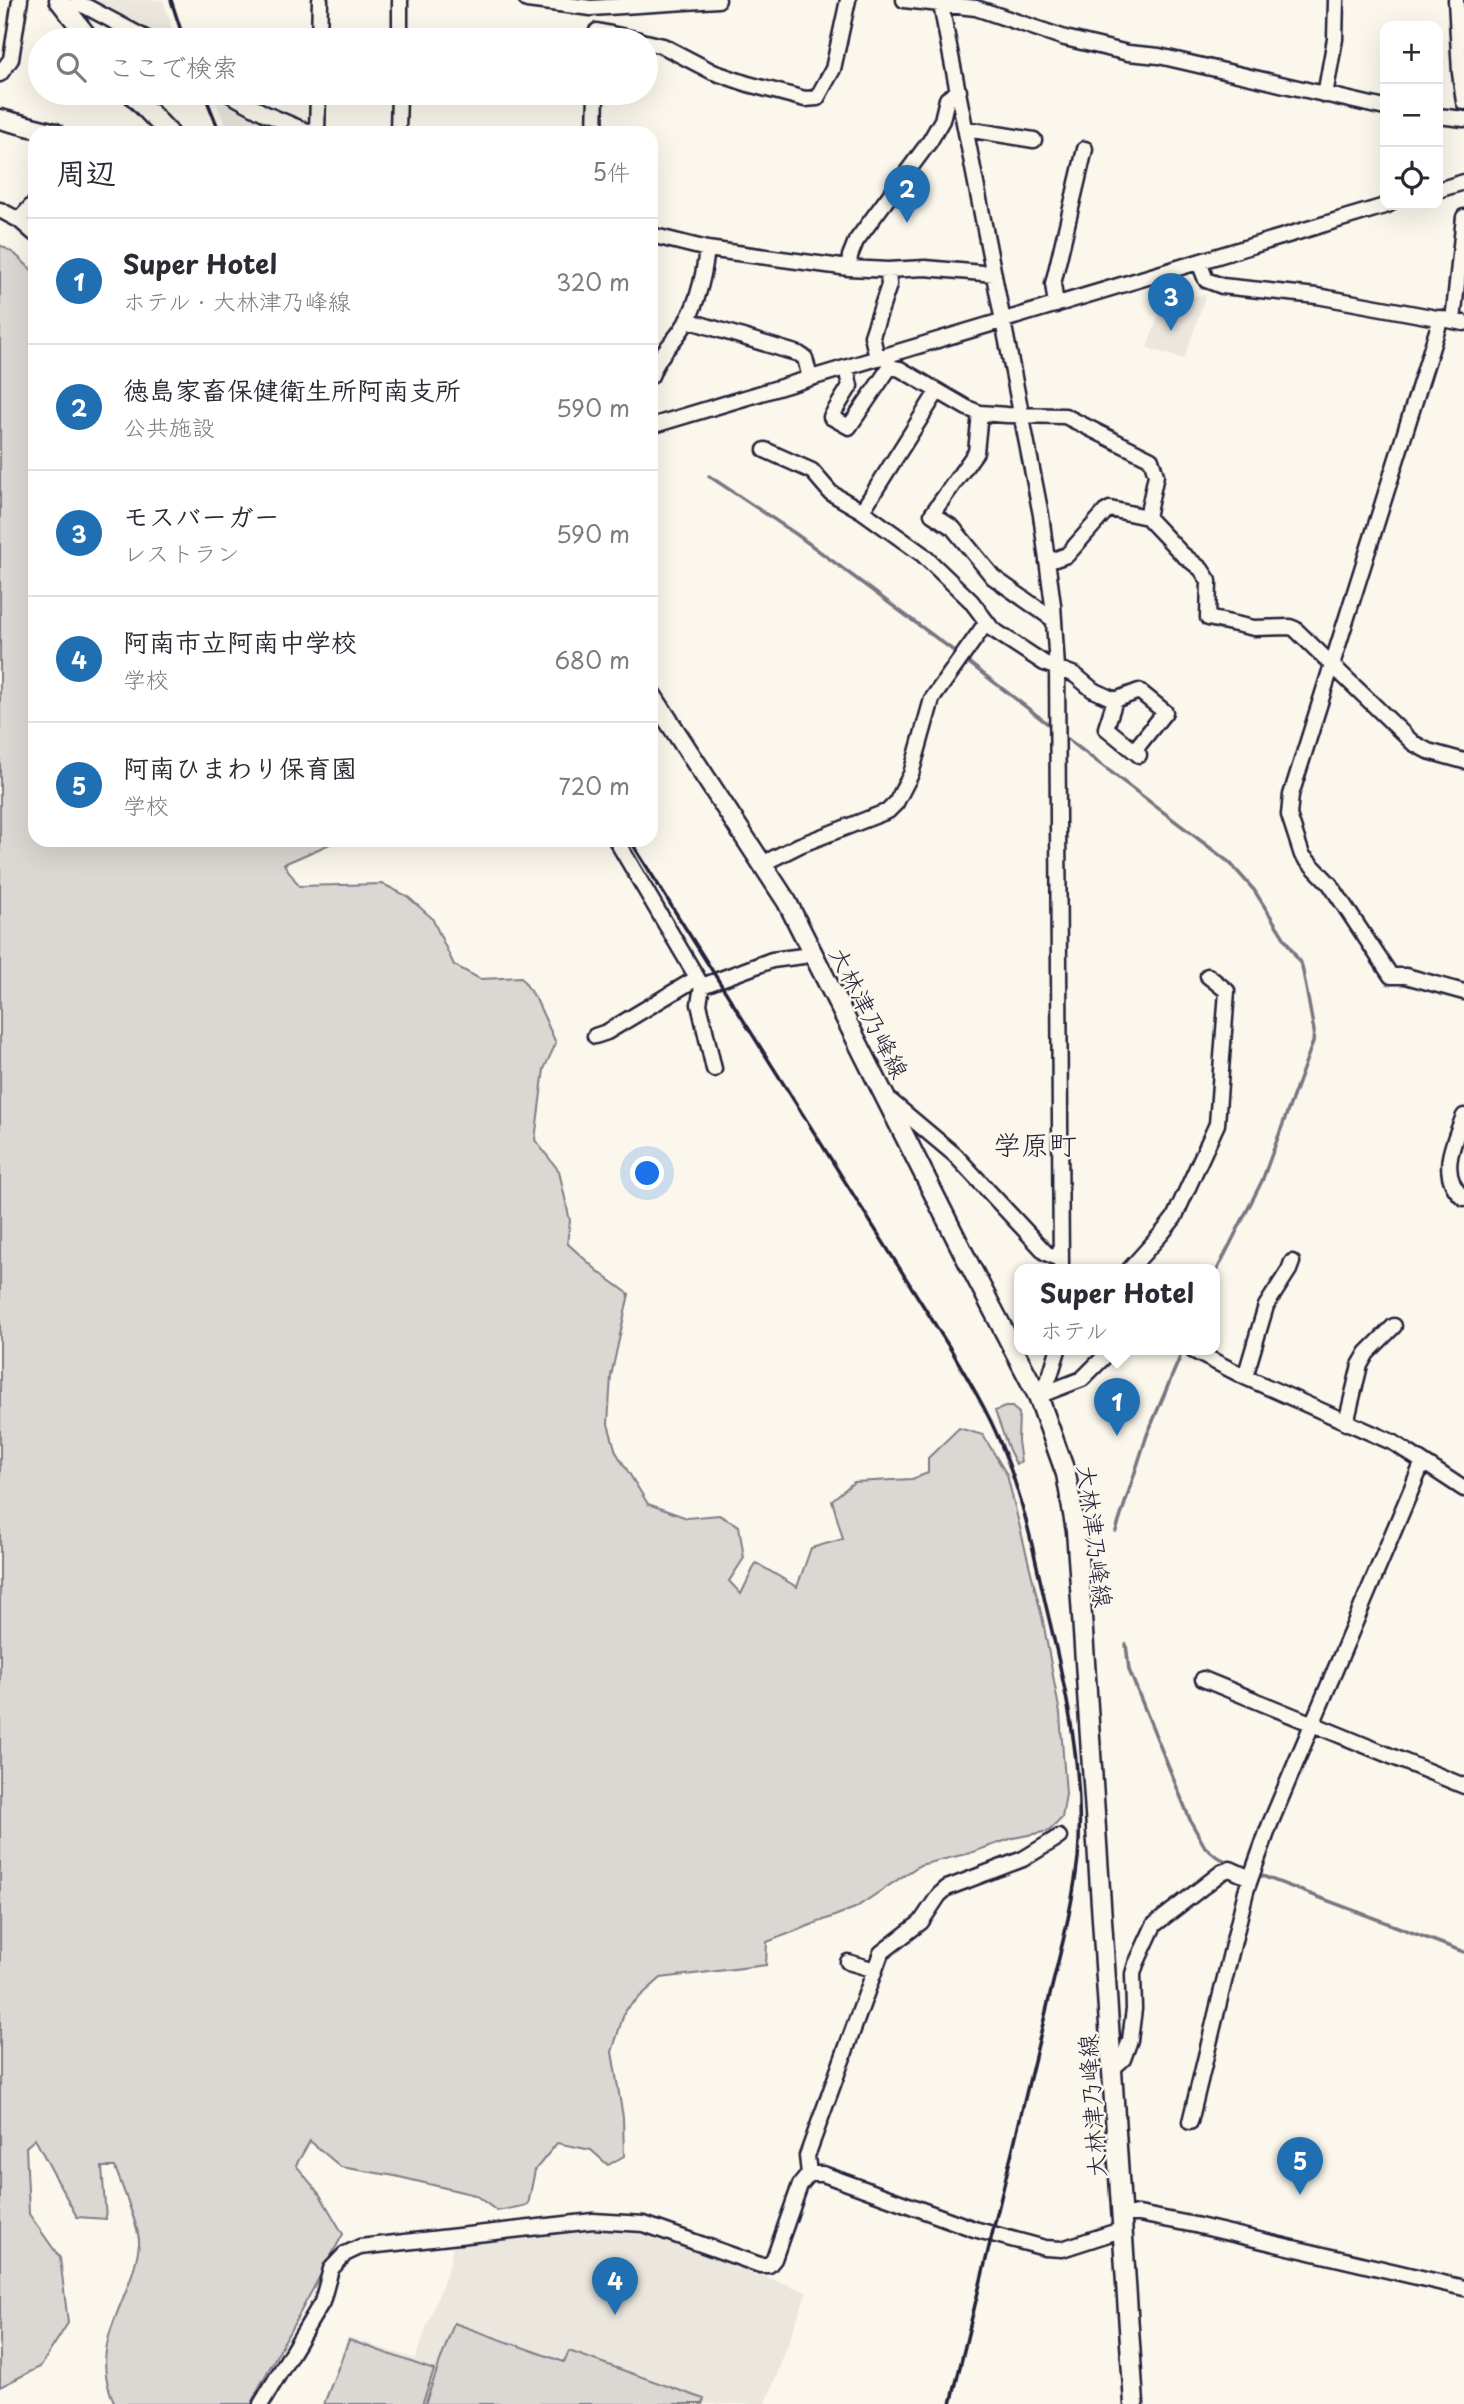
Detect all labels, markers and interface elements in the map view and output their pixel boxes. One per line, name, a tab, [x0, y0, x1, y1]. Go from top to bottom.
map controls	[1380, 21, 1443, 210]
button: +	[1380, 21, 1443, 84]
search box	[28, 28, 658, 105]
text: ここで検索	[108, 47, 238, 86]
icon: search	[52, 48, 90, 86]
button: −	[1380, 84, 1443, 147]
button: locate	[1380, 147, 1443, 210]
text: 周辺	[56, 149, 116, 194]
text: 5件	[592, 154, 630, 189]
pin: 2	[884, 165, 930, 223]
text: Super Hotel	[123, 244, 277, 283]
text: 1	[74, 264, 85, 299]
text: 320 m	[556, 264, 630, 299]
pin: 3	[1148, 273, 1194, 331]
text: ホテル · 大林津乃峰線	[123, 283, 351, 318]
text: 徳島家畜保健衛生所阿南支所	[123, 370, 461, 409]
text: 2	[71, 390, 87, 425]
text: 590 m	[556, 390, 630, 425]
text: 公共施設	[123, 409, 215, 444]
text: モスバーガー	[123, 496, 280, 535]
text: 3	[71, 516, 87, 551]
text: 590 m	[556, 516, 630, 551]
text: レストラン	[123, 535, 240, 570]
text: 阿南市立阿南中学校	[123, 622, 357, 661]
text: 4	[71, 642, 87, 677]
text: 680 m	[554, 642, 630, 677]
text: 学校	[123, 661, 169, 696]
text: 阿南ひまわり保育園	[123, 748, 357, 787]
text: 5	[72, 768, 86, 803]
text: 720 m	[558, 768, 630, 803]
text: 学校	[123, 787, 169, 822]
street label: 大林津乃峰線	[821, 940, 919, 1084]
district label: 学原町	[993, 1122, 1077, 1165]
your location	[630, 1156, 664, 1190]
popup	[1014, 1264, 1220, 1355]
text: Super Hotel	[1040, 1273, 1194, 1312]
text: ホテル	[1040, 1312, 1108, 1347]
pin: 1	[1094, 1378, 1140, 1436]
street label: 大林津乃峰線	[1069, 1462, 1123, 1610]
street label: 大林津乃峰線	[1068, 2033, 1114, 2179]
pin: 5	[1277, 2137, 1323, 2195]
pin: 4	[592, 2257, 638, 2315]

